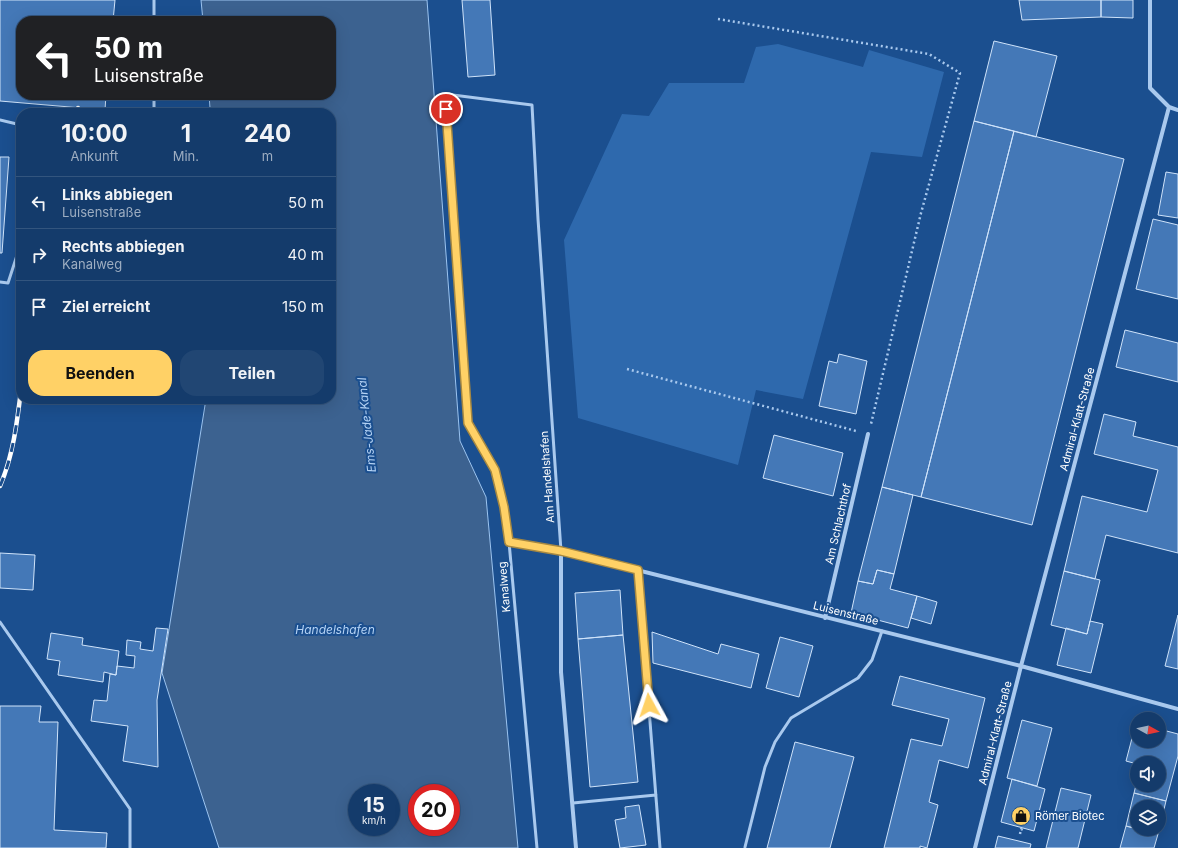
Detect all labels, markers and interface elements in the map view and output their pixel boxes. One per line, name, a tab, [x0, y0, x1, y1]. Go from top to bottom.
text: 50 m	[94, 31, 163, 65]
icon: left	[28, 32, 80, 84]
text: Luisenstraße	[94, 65, 204, 86]
pin	[429, 92, 463, 126]
icon: arrive	[435, 98, 457, 120]
text: 10:00	[61, 119, 128, 148]
text: 1	[181, 119, 191, 148]
text: 240	[244, 119, 291, 148]
text: Ankunft	[70, 148, 118, 164]
text: Min.	[173, 148, 199, 164]
text: m	[262, 148, 273, 164]
text: Links abbiegen	[62, 185, 173, 204]
icon: left	[28, 192, 50, 214]
text: 50 m	[288, 193, 324, 212]
text: Luisenstraße	[62, 204, 141, 220]
text: Rechts abbiegen	[62, 237, 184, 256]
icon: right	[28, 244, 50, 266]
text: 40 m	[287, 245, 324, 264]
text: Kanalweg	[62, 256, 122, 272]
icon: arrive	[28, 296, 50, 318]
text: Ziel erreicht	[62, 297, 150, 316]
text: 150 m	[282, 297, 324, 316]
button: Beenden	[28, 350, 172, 396]
button: Teilen	[180, 350, 324, 396]
street label: Admiral-Klatt-Straße	[1056, 366, 1098, 472]
water label: Ems-Jade-Kanal	[354, 377, 379, 473]
street label: Am Handelshafen	[537, 431, 557, 523]
street label: Am Schlachthof	[822, 482, 854, 566]
street label: Kanalweg	[495, 561, 513, 613]
street label: Luisenstraße	[812, 598, 880, 628]
water label: Handelshafen	[295, 622, 375, 637]
street label: Admiral-Klatt-Straße	[975, 679, 1015, 787]
position arrow	[628, 684, 670, 726]
north arrow	[1130, 712, 1166, 748]
map controls	[1130, 712, 1166, 836]
button: sound	[1130, 756, 1166, 792]
speed limit sign: 20	[408, 784, 460, 836]
text: 15	[363, 793, 385, 817]
button: layers	[1130, 800, 1166, 836]
shop icon: Römer Biotec	[1010, 805, 1032, 827]
place label: Römer Biotec	[1035, 809, 1104, 823]
text: km/h	[362, 814, 386, 826]

